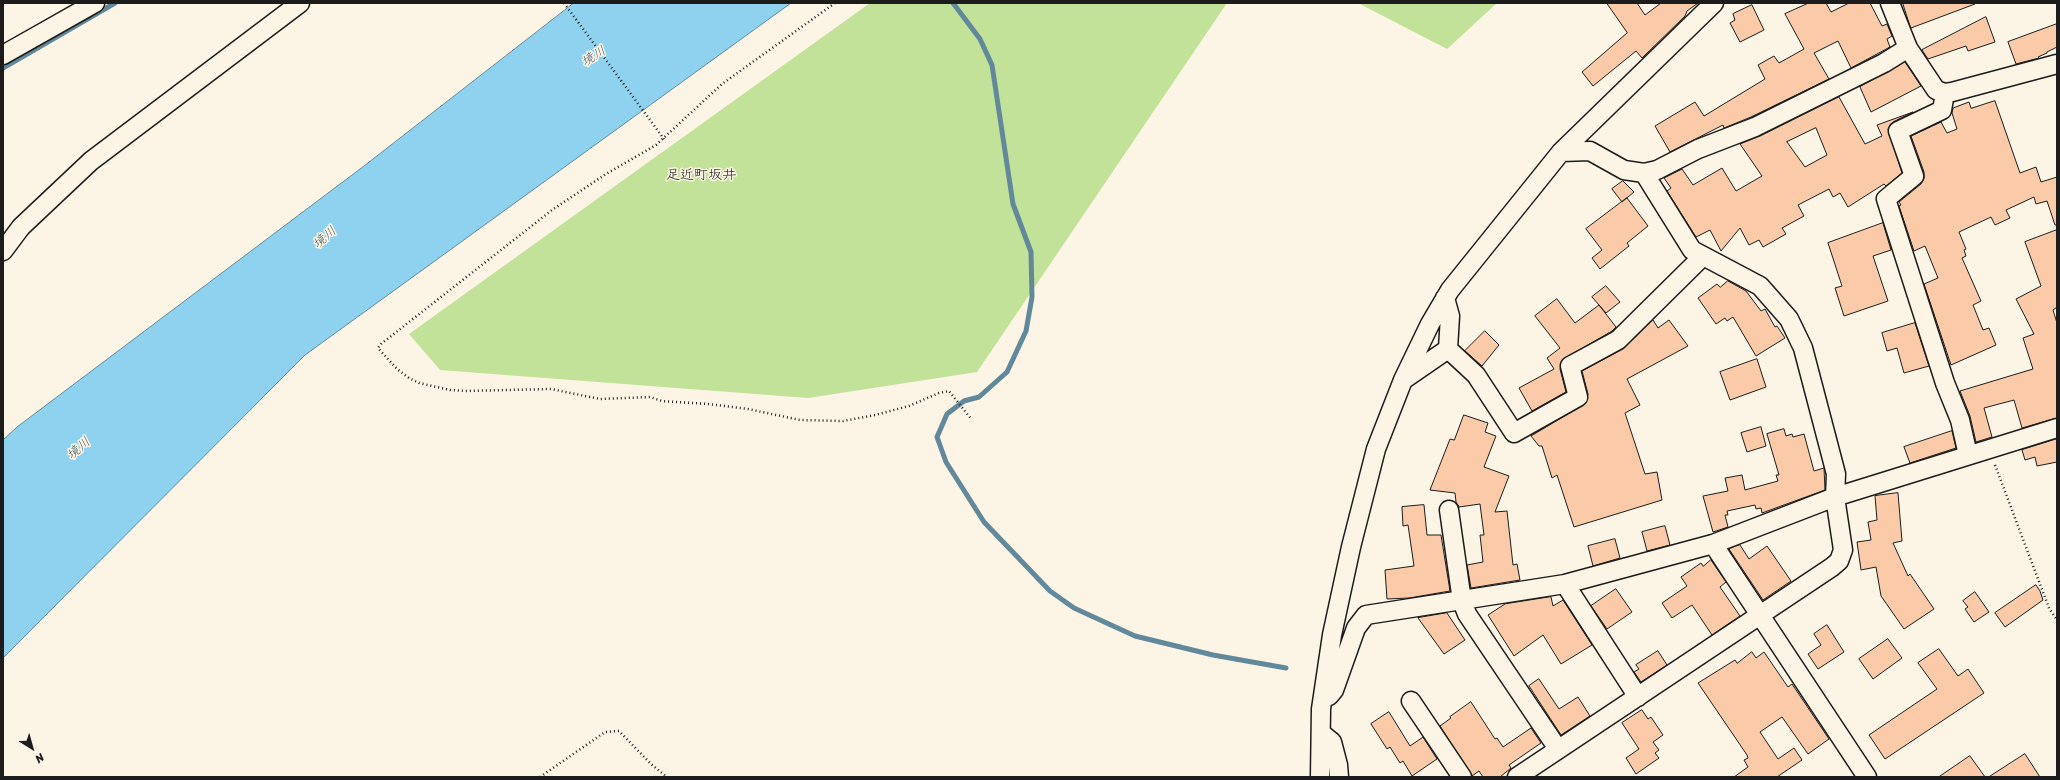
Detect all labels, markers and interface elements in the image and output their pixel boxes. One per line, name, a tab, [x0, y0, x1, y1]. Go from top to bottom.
water label: 境川	[579, 43, 609, 71]
district label: 足近町坂井	[666, 167, 736, 183]
water label: 境川	[310, 224, 340, 252]
water label: 境川	[64, 435, 94, 463]
north arrow	[12, 728, 52, 768]
text: N	[31, 748, 48, 768]

